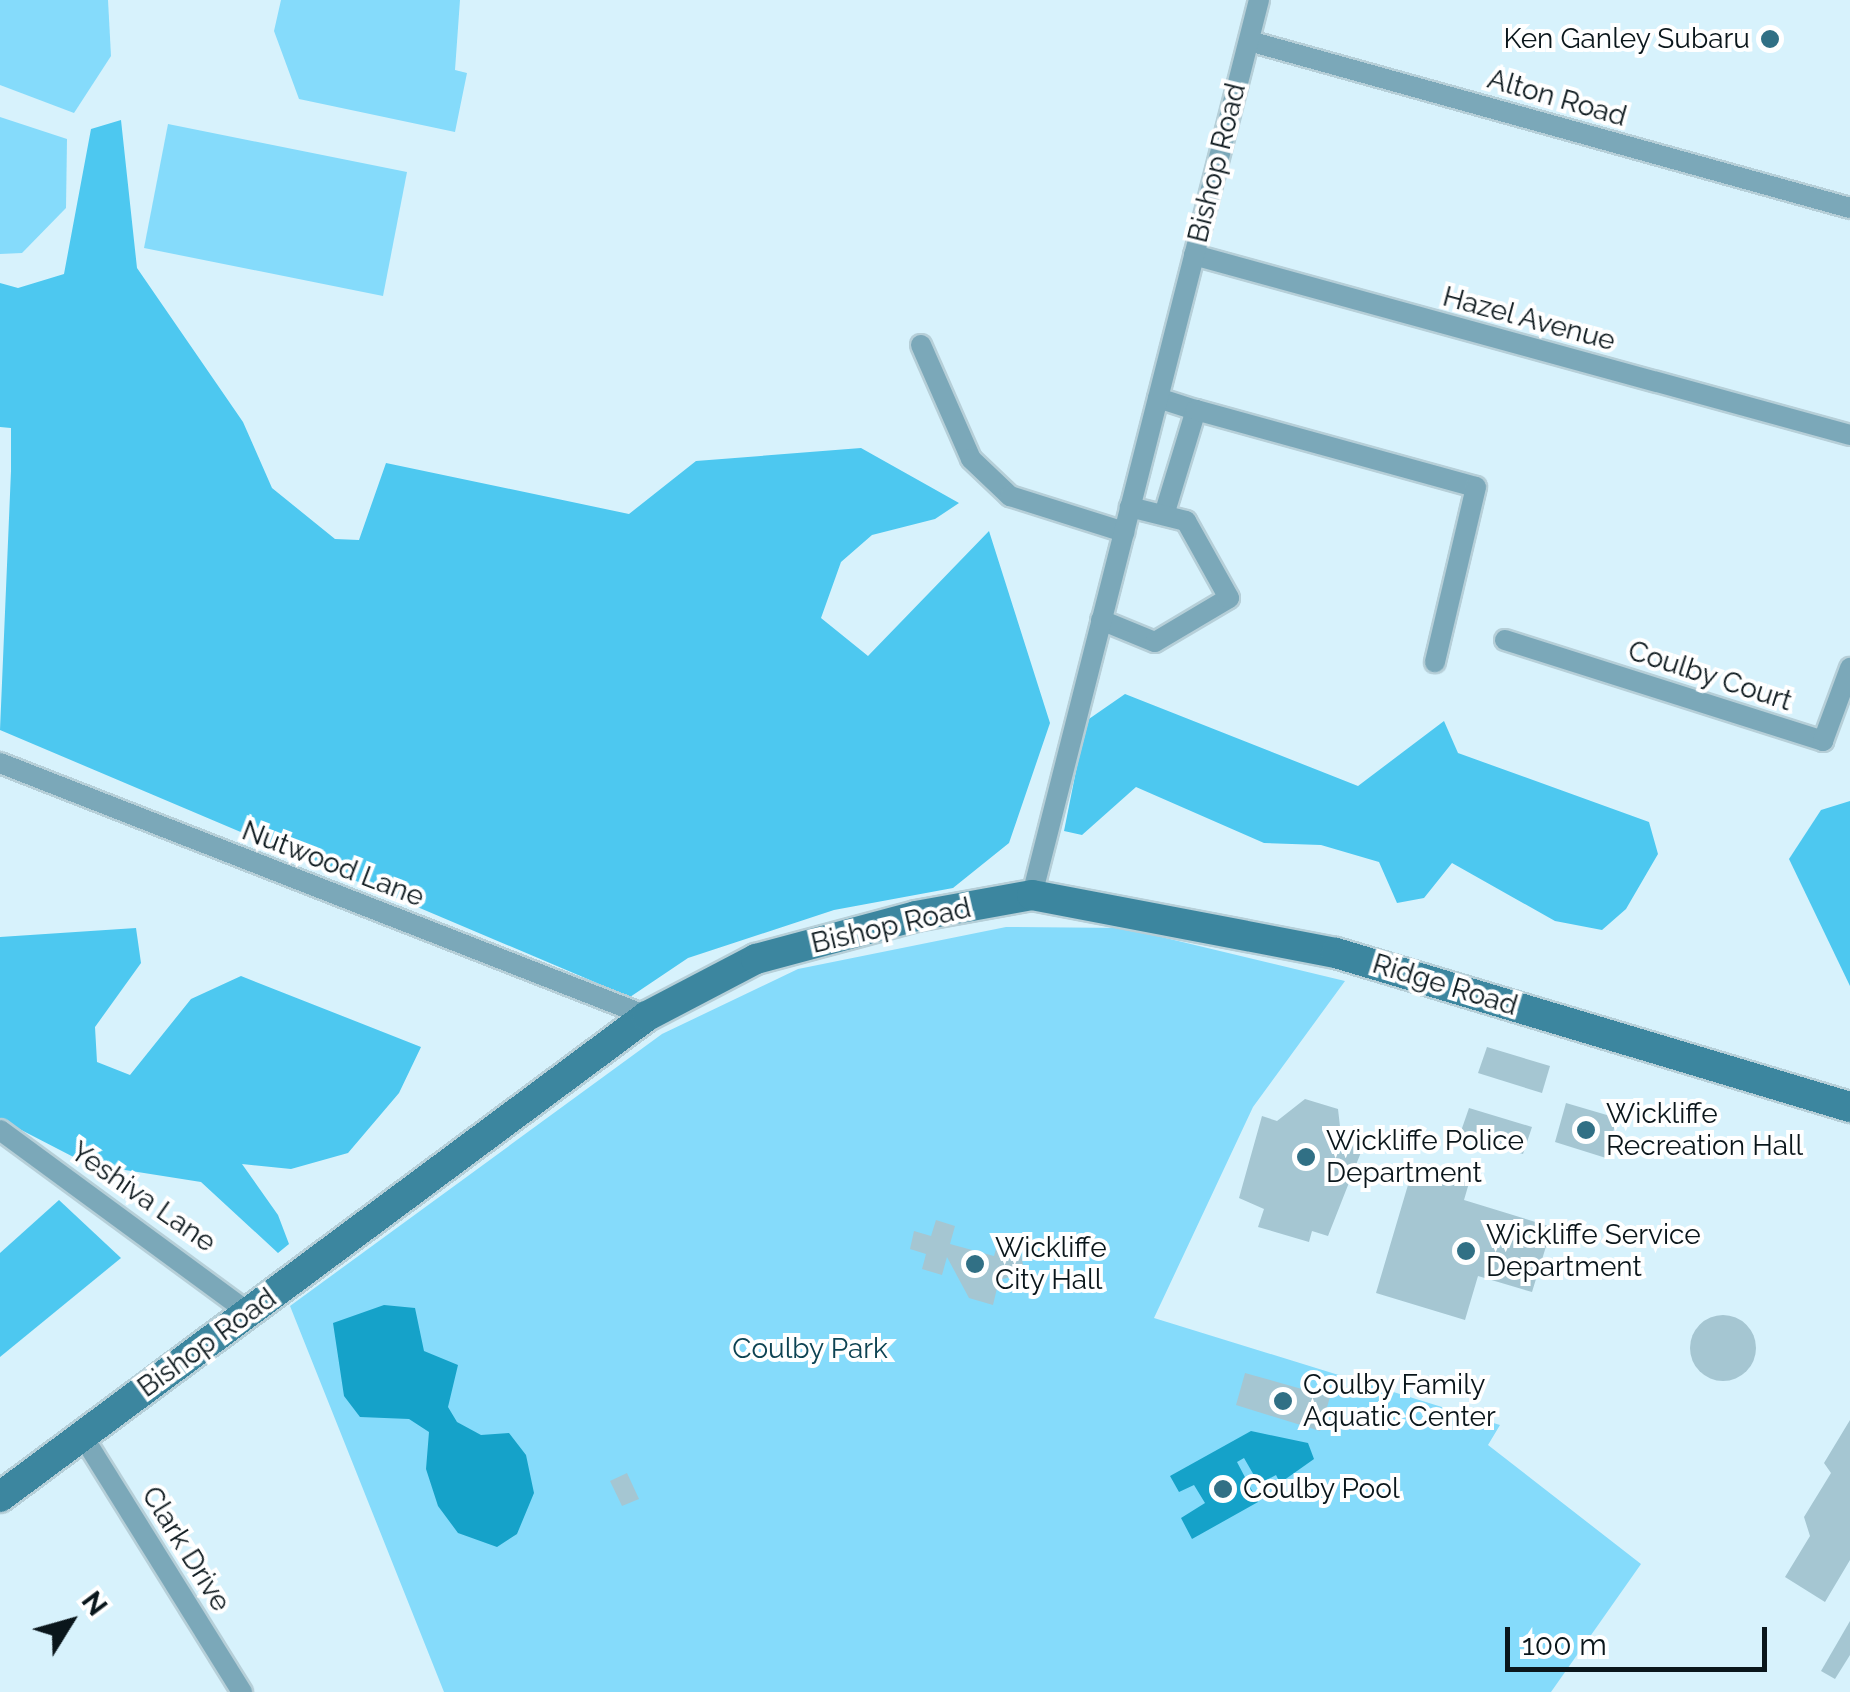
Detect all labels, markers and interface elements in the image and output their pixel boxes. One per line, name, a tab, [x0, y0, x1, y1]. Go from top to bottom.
place label: Ken Ganley Subaru	[1503, 22, 1750, 56]
marker: Ken Ganley Subaru	[1759, 28, 1781, 50]
street label: Alton Road	[1484, 62, 1630, 134]
street label: Bishop Road	[1181, 80, 1253, 246]
street label: Hazel Avenue	[1438, 280, 1620, 358]
street label: Coulby Court	[1624, 634, 1796, 718]
street label: Nutwood Lane	[237, 814, 429, 914]
street label: Bishop Road	[808, 891, 974, 961]
street label: Ridge Road	[1369, 947, 1521, 1023]
place label: Wickliffe Recreation Hall	[1606, 1097, 1803, 1163]
marker: Wickliffe Recreation Hall	[1575, 1119, 1597, 1141]
place label: Wickliffe Police Department	[1326, 1124, 1524, 1190]
street label: Yeshiva Lane	[64, 1135, 222, 1259]
marker: Wickliffe Police Department	[1295, 1146, 1317, 1168]
place label: Wickliffe Service Department	[1486, 1218, 1701, 1284]
place label: Wickliffe City Hall	[995, 1231, 1107, 1297]
marker: Wickliffe Service Department	[1455, 1240, 1477, 1262]
marker: Wickliffe City Hall	[964, 1253, 986, 1275]
street label: Bishop Road	[131, 1282, 283, 1404]
park label: Coulby Park	[732, 1332, 888, 1366]
place label: Coulby Family Aquatic Center	[1303, 1368, 1496, 1434]
marker: Coulby Family Aquatic Center	[1272, 1390, 1294, 1412]
place label: Coulby Pool	[1243, 1472, 1400, 1506]
marker: Coulby Pool	[1212, 1478, 1234, 1500]
street label: Clark Drive	[134, 1480, 238, 1618]
north arrow	[20, 1572, 120, 1672]
text: N	[75, 1585, 114, 1622]
scale bar	[1510, 1607, 1772, 1669]
text: 100 m	[1522, 1627, 1607, 1662]

